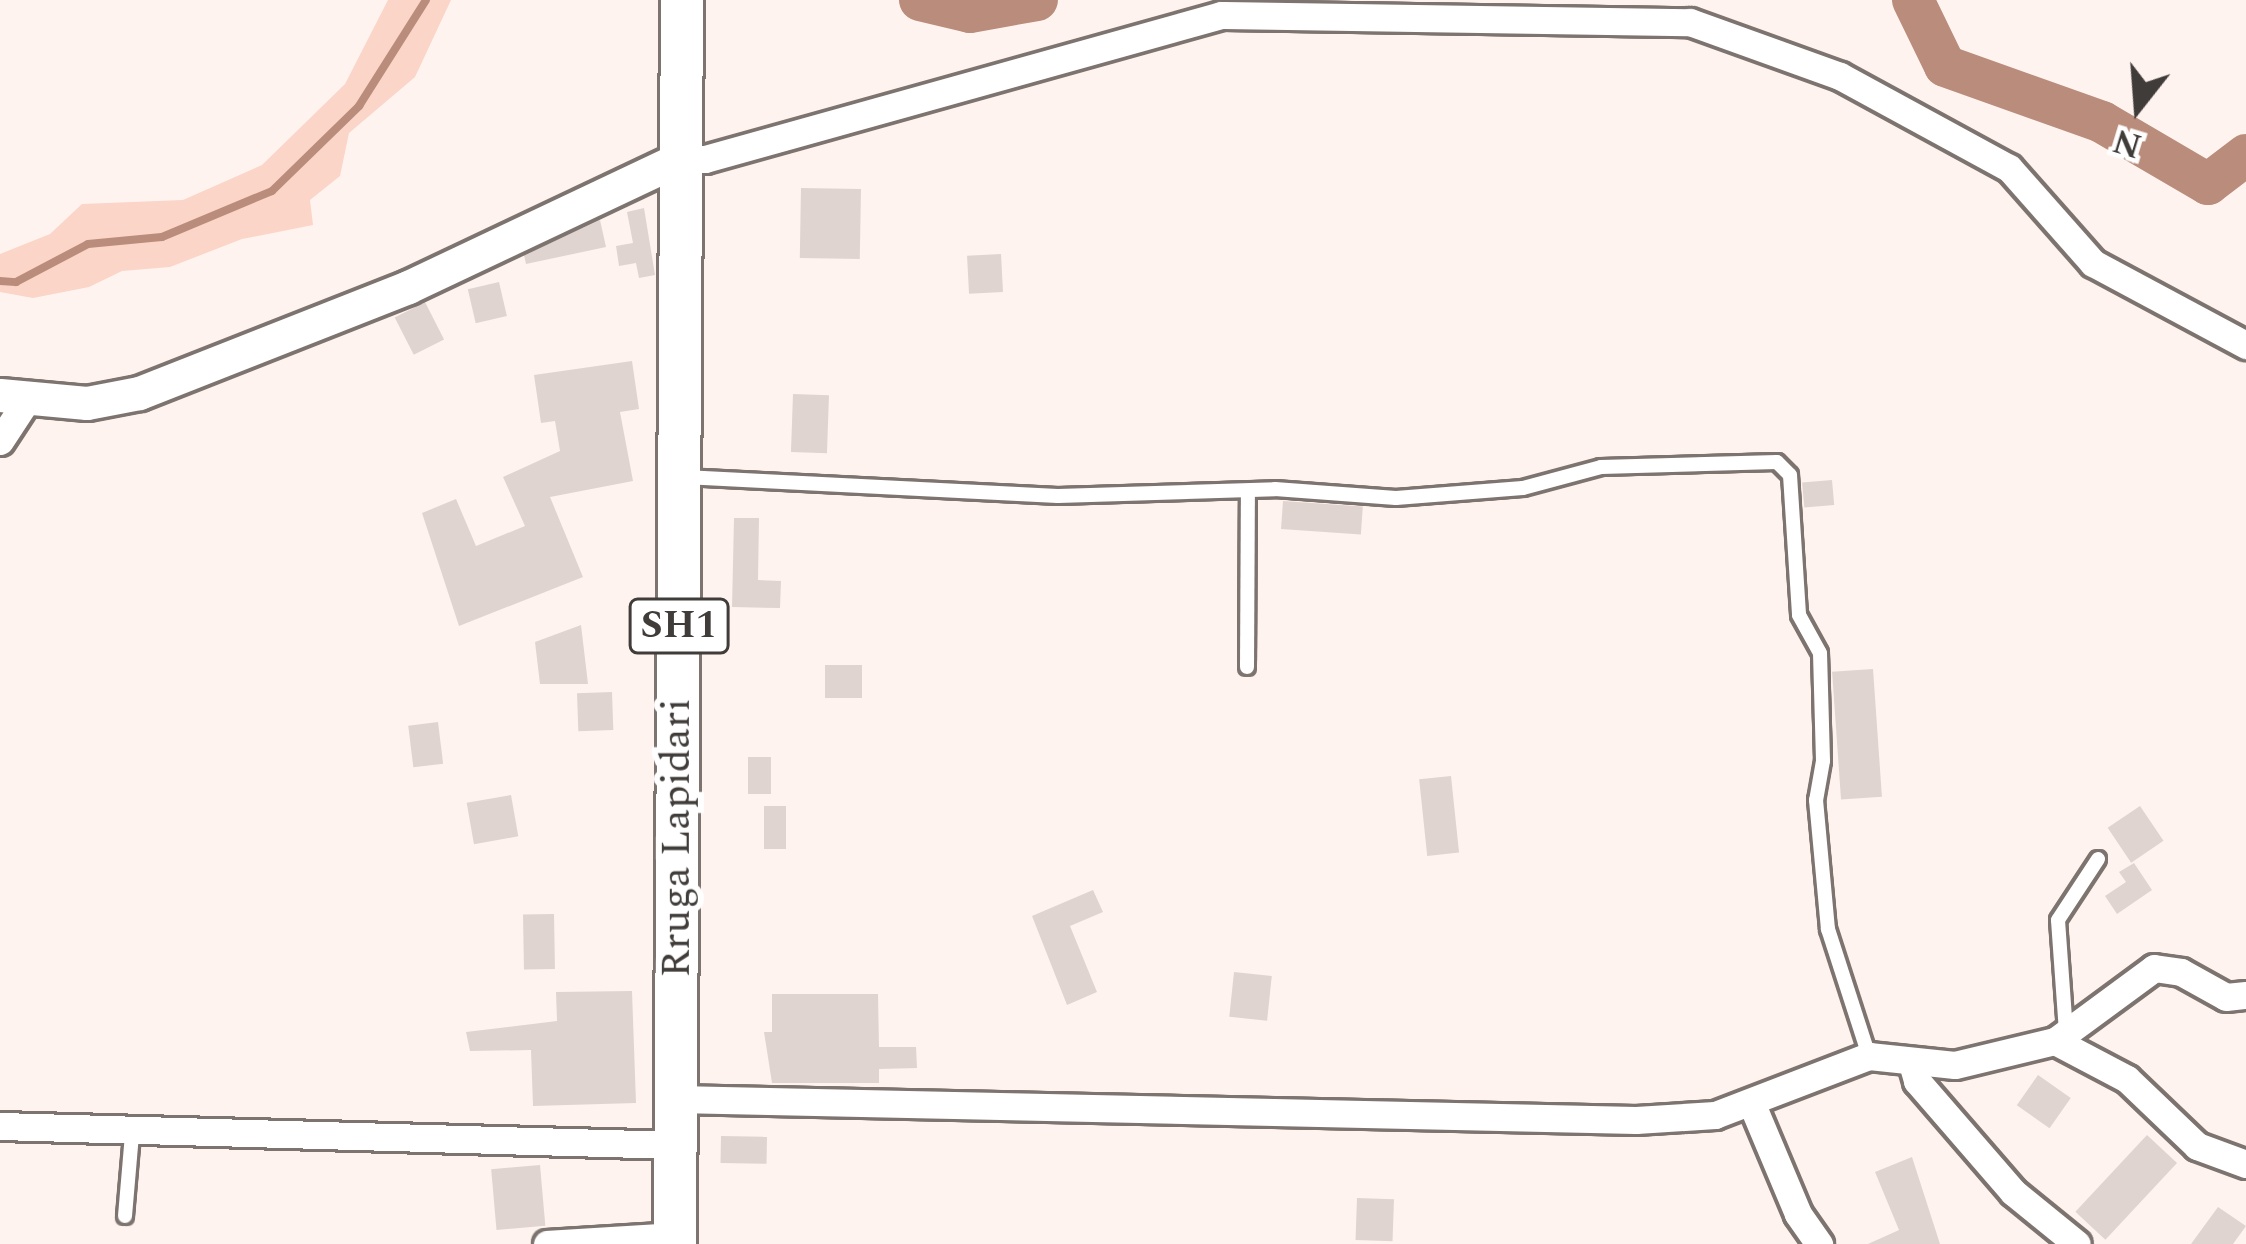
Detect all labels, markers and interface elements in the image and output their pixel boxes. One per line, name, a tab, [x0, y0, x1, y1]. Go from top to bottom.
north arrow	[2078, 48, 2198, 168]
text: N	[2107, 115, 2148, 170]
road number: SH1	[628, 593, 730, 659]
street label: Rruga Lapidari	[652, 698, 702, 978]

